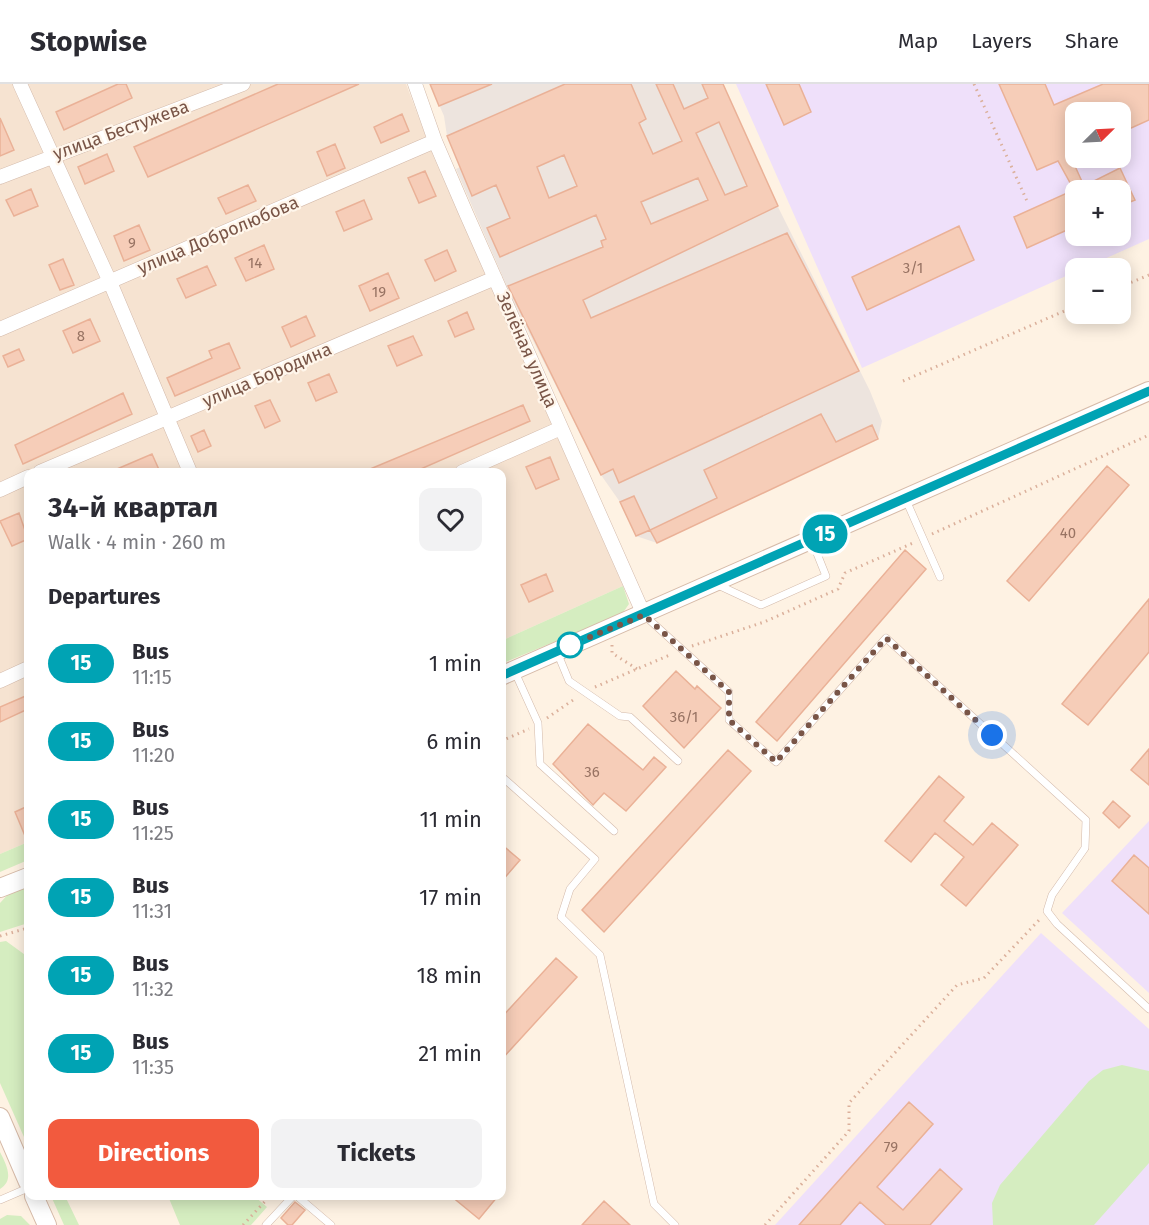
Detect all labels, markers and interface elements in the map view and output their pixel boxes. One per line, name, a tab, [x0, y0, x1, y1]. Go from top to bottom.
text: Stopwise	[30, 25, 147, 58]
text: Map	[898, 28, 938, 54]
text: Layers	[971, 28, 1032, 54]
text: Share	[1065, 28, 1119, 54]
street label: улица Бестужева	[50, 95, 192, 165]
north arrow	[1065, 102, 1131, 168]
map controls	[1065, 102, 1131, 324]
button: +	[1065, 180, 1131, 246]
street label: улица Добролюбова	[134, 191, 302, 279]
house number: 9	[128, 234, 136, 252]
house number: 14	[248, 254, 262, 272]
button: −	[1065, 258, 1131, 324]
house number: 3/1	[903, 259, 923, 277]
house number: 19	[372, 283, 386, 301]
street label: Зелёная улица	[492, 289, 562, 411]
house number: 8	[77, 327, 85, 345]
street label: улица Бородина	[199, 338, 335, 412]
button: heart	[419, 488, 482, 551]
text: 34-й квартал	[48, 491, 218, 524]
line badge: 15	[798, 514, 852, 554]
text: 15	[815, 521, 836, 547]
house number: 40	[1060, 524, 1076, 542]
text: Walk · 4 min · 260 m	[48, 530, 226, 554]
text: Departures	[48, 583, 160, 610]
unlabelled marker	[557, 632, 583, 658]
text: Bus	[132, 638, 169, 665]
text: 15	[71, 650, 92, 676]
text: 1 min	[429, 650, 482, 677]
text: 11:15	[132, 665, 172, 689]
house number: 36/1	[670, 708, 698, 726]
text: Bus	[132, 716, 169, 743]
your location	[977, 720, 1007, 750]
text: 15	[71, 728, 92, 754]
text: 6 min	[426, 728, 482, 755]
text: 11:20	[132, 743, 175, 767]
house number: 36	[584, 763, 600, 781]
text: Bus	[132, 794, 169, 821]
text: 15	[71, 806, 92, 832]
text: 11 min	[419, 806, 482, 833]
text: 11:25	[132, 821, 174, 845]
text: Bus	[132, 872, 169, 899]
text: 15	[71, 884, 92, 910]
text: 17 min	[419, 884, 482, 911]
text: 11:31	[132, 899, 172, 923]
text: Bus	[132, 950, 169, 977]
text: 15	[71, 962, 92, 988]
text: 18 min	[417, 962, 482, 989]
text: 11:32	[132, 977, 174, 1001]
text: Bus	[132, 1028, 169, 1055]
text: 15	[71, 1040, 92, 1066]
text: 21 min	[418, 1040, 482, 1067]
text: 11:35	[132, 1055, 174, 1079]
button: Directions	[48, 1119, 259, 1188]
button: Tickets	[271, 1119, 482, 1188]
house number: 79	[884, 1138, 898, 1156]

